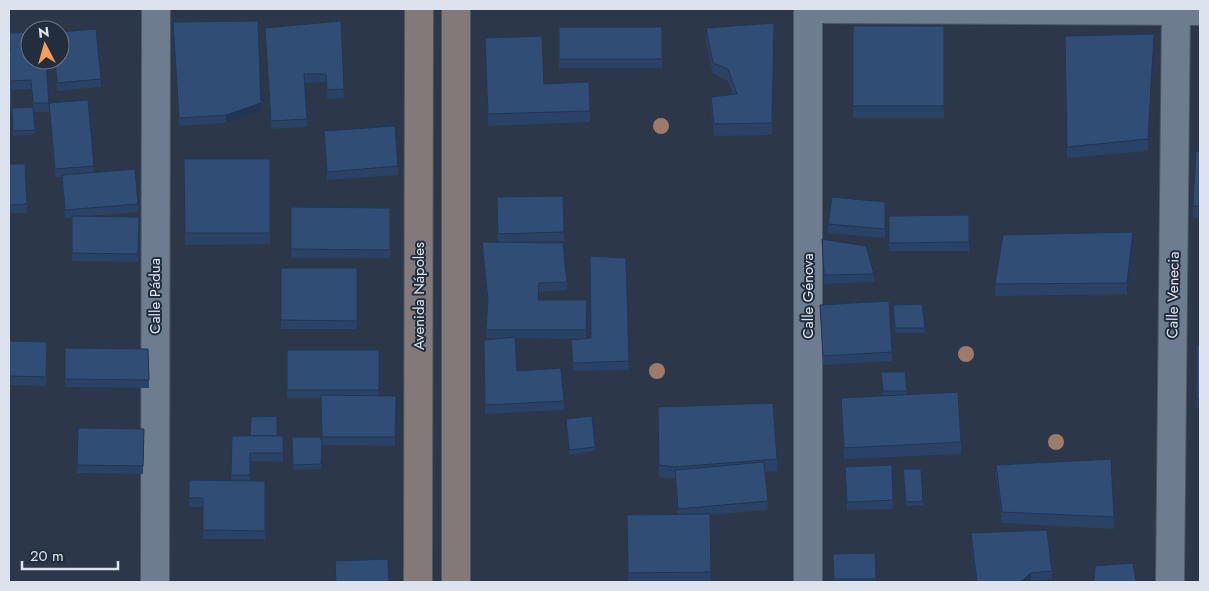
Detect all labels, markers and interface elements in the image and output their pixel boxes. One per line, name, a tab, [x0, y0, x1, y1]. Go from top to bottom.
north arrow	[20, 20, 70, 70]
text: N	[37, 22, 50, 43]
street label: Avenida Nápoles	[408, 242, 430, 350]
street label: Calle Venecia	[1161, 251, 1185, 339]
street label: Calle Génova	[797, 253, 819, 339]
street label: Calle Pádua	[144, 258, 166, 334]
scale bar	[22, 538, 119, 570]
text: 20 m	[30, 545, 64, 567]

